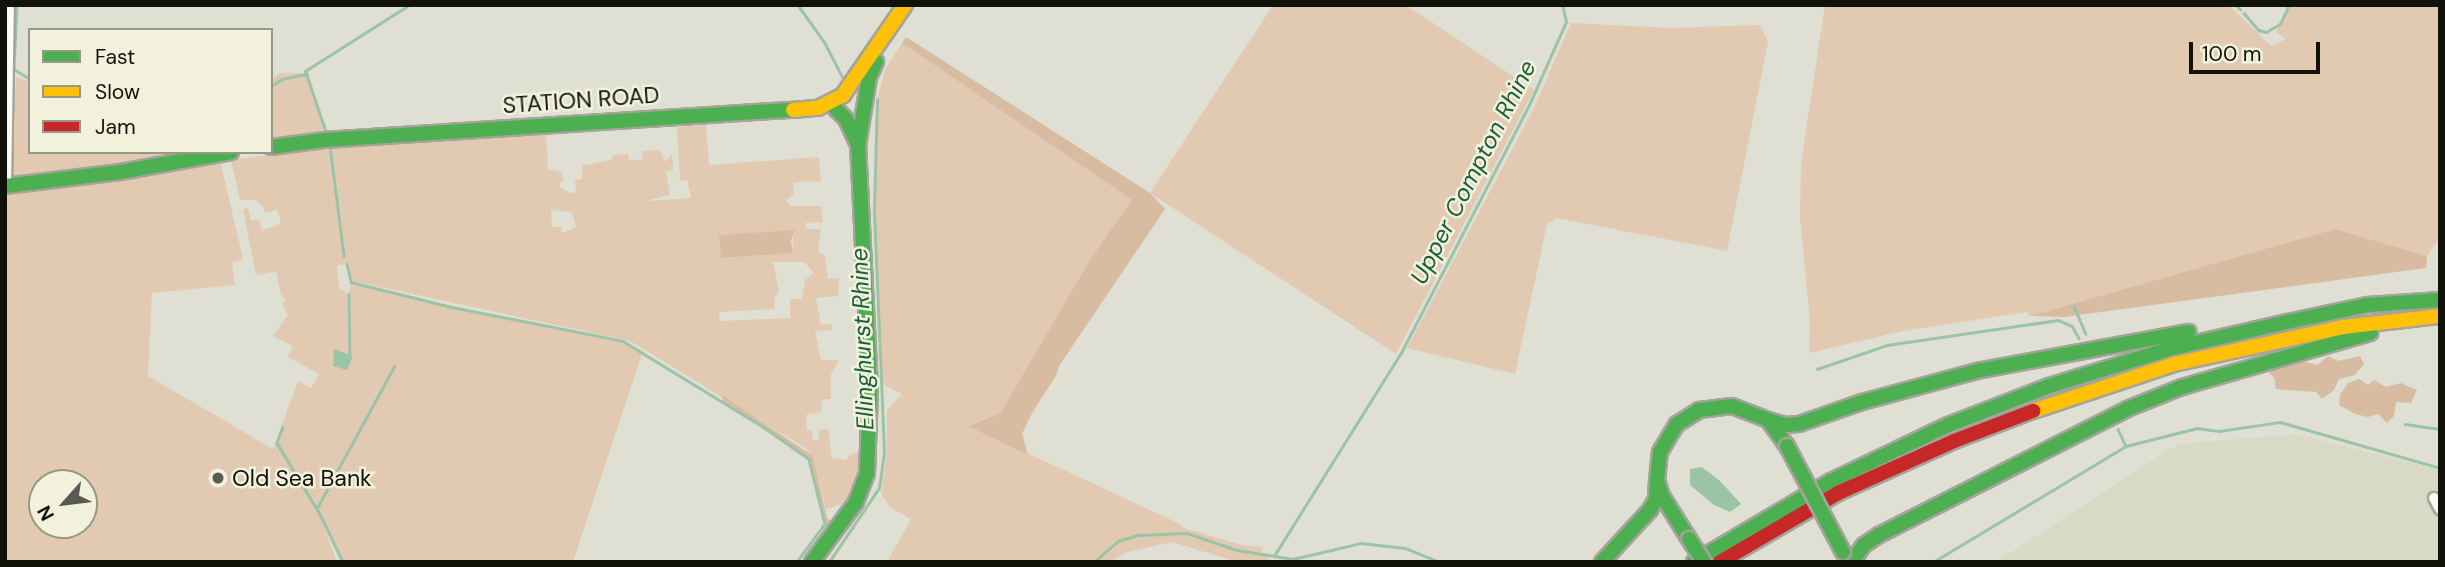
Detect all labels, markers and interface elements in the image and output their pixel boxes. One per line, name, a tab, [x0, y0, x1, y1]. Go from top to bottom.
legend	[28, 28, 273, 154]
scale bar	[2193, 28, 2324, 72]
text: 100 m	[2202, 40, 2262, 68]
text: Fast	[95, 43, 135, 71]
water label: Upper Compton Rhine	[1404, 55, 1542, 289]
text: Slow	[95, 78, 140, 106]
street label: STATION ROAD	[502, 81, 660, 119]
text: Jam	[95, 113, 136, 141]
water label: Ellinghurst Rhine	[844, 247, 880, 431]
place label: Old Sea Bank	[232, 464, 372, 492]
north arrow	[28, 469, 98, 539]
marker: Old Sea Bank	[210, 470, 226, 486]
text: N	[31, 501, 60, 525]

